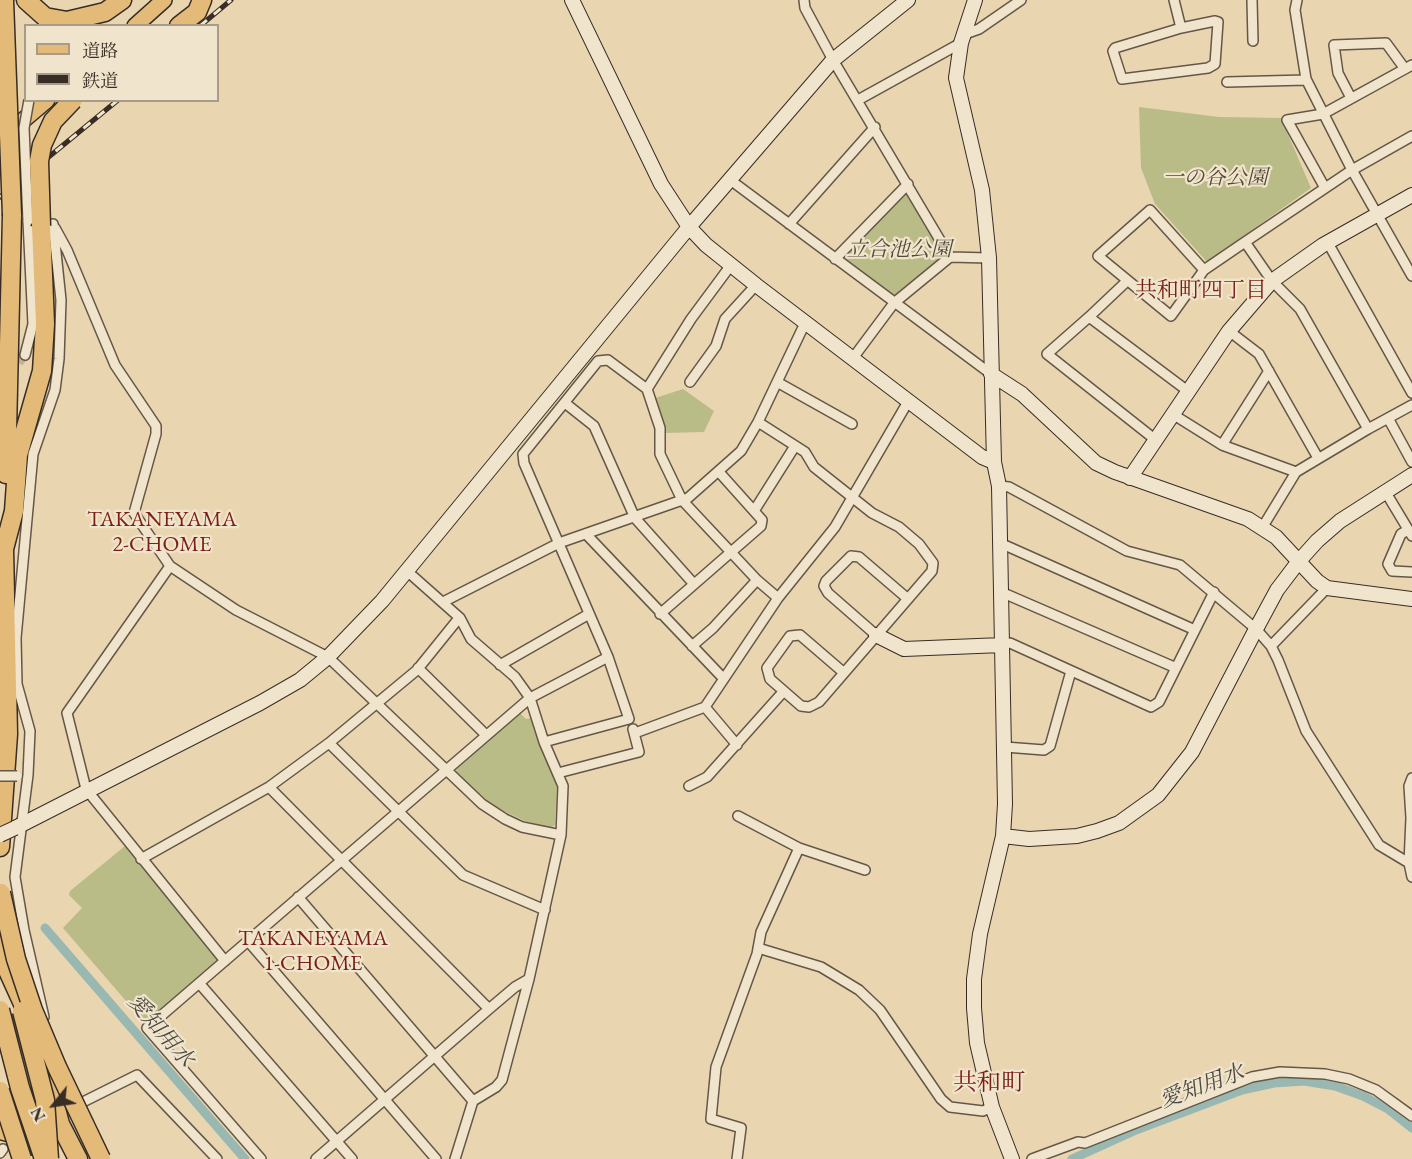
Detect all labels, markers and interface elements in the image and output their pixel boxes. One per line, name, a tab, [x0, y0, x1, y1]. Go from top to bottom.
legend	[24, 24, 219, 102]
text: 道路	[82, 39, 118, 62]
text: 鉄道	[82, 69, 118, 92]
park label: 一の谷公園	[1163, 165, 1267, 191]
park label: 立合池公園	[847, 237, 951, 263]
district label: 共和町四丁目	[1135, 278, 1267, 304]
district label: TAKANEYAMA 2-CHOME	[79, 507, 245, 558]
district label: TAKANEYAMA 1-CHOME	[230, 926, 396, 978]
water label: 愛知用水	[121, 989, 199, 1073]
water label: 愛知用水	[1156, 1060, 1248, 1114]
district label: 共和町	[953, 1069, 1025, 1097]
north arrow	[24, 1075, 84, 1135]
text: N	[26, 1103, 50, 1125]

